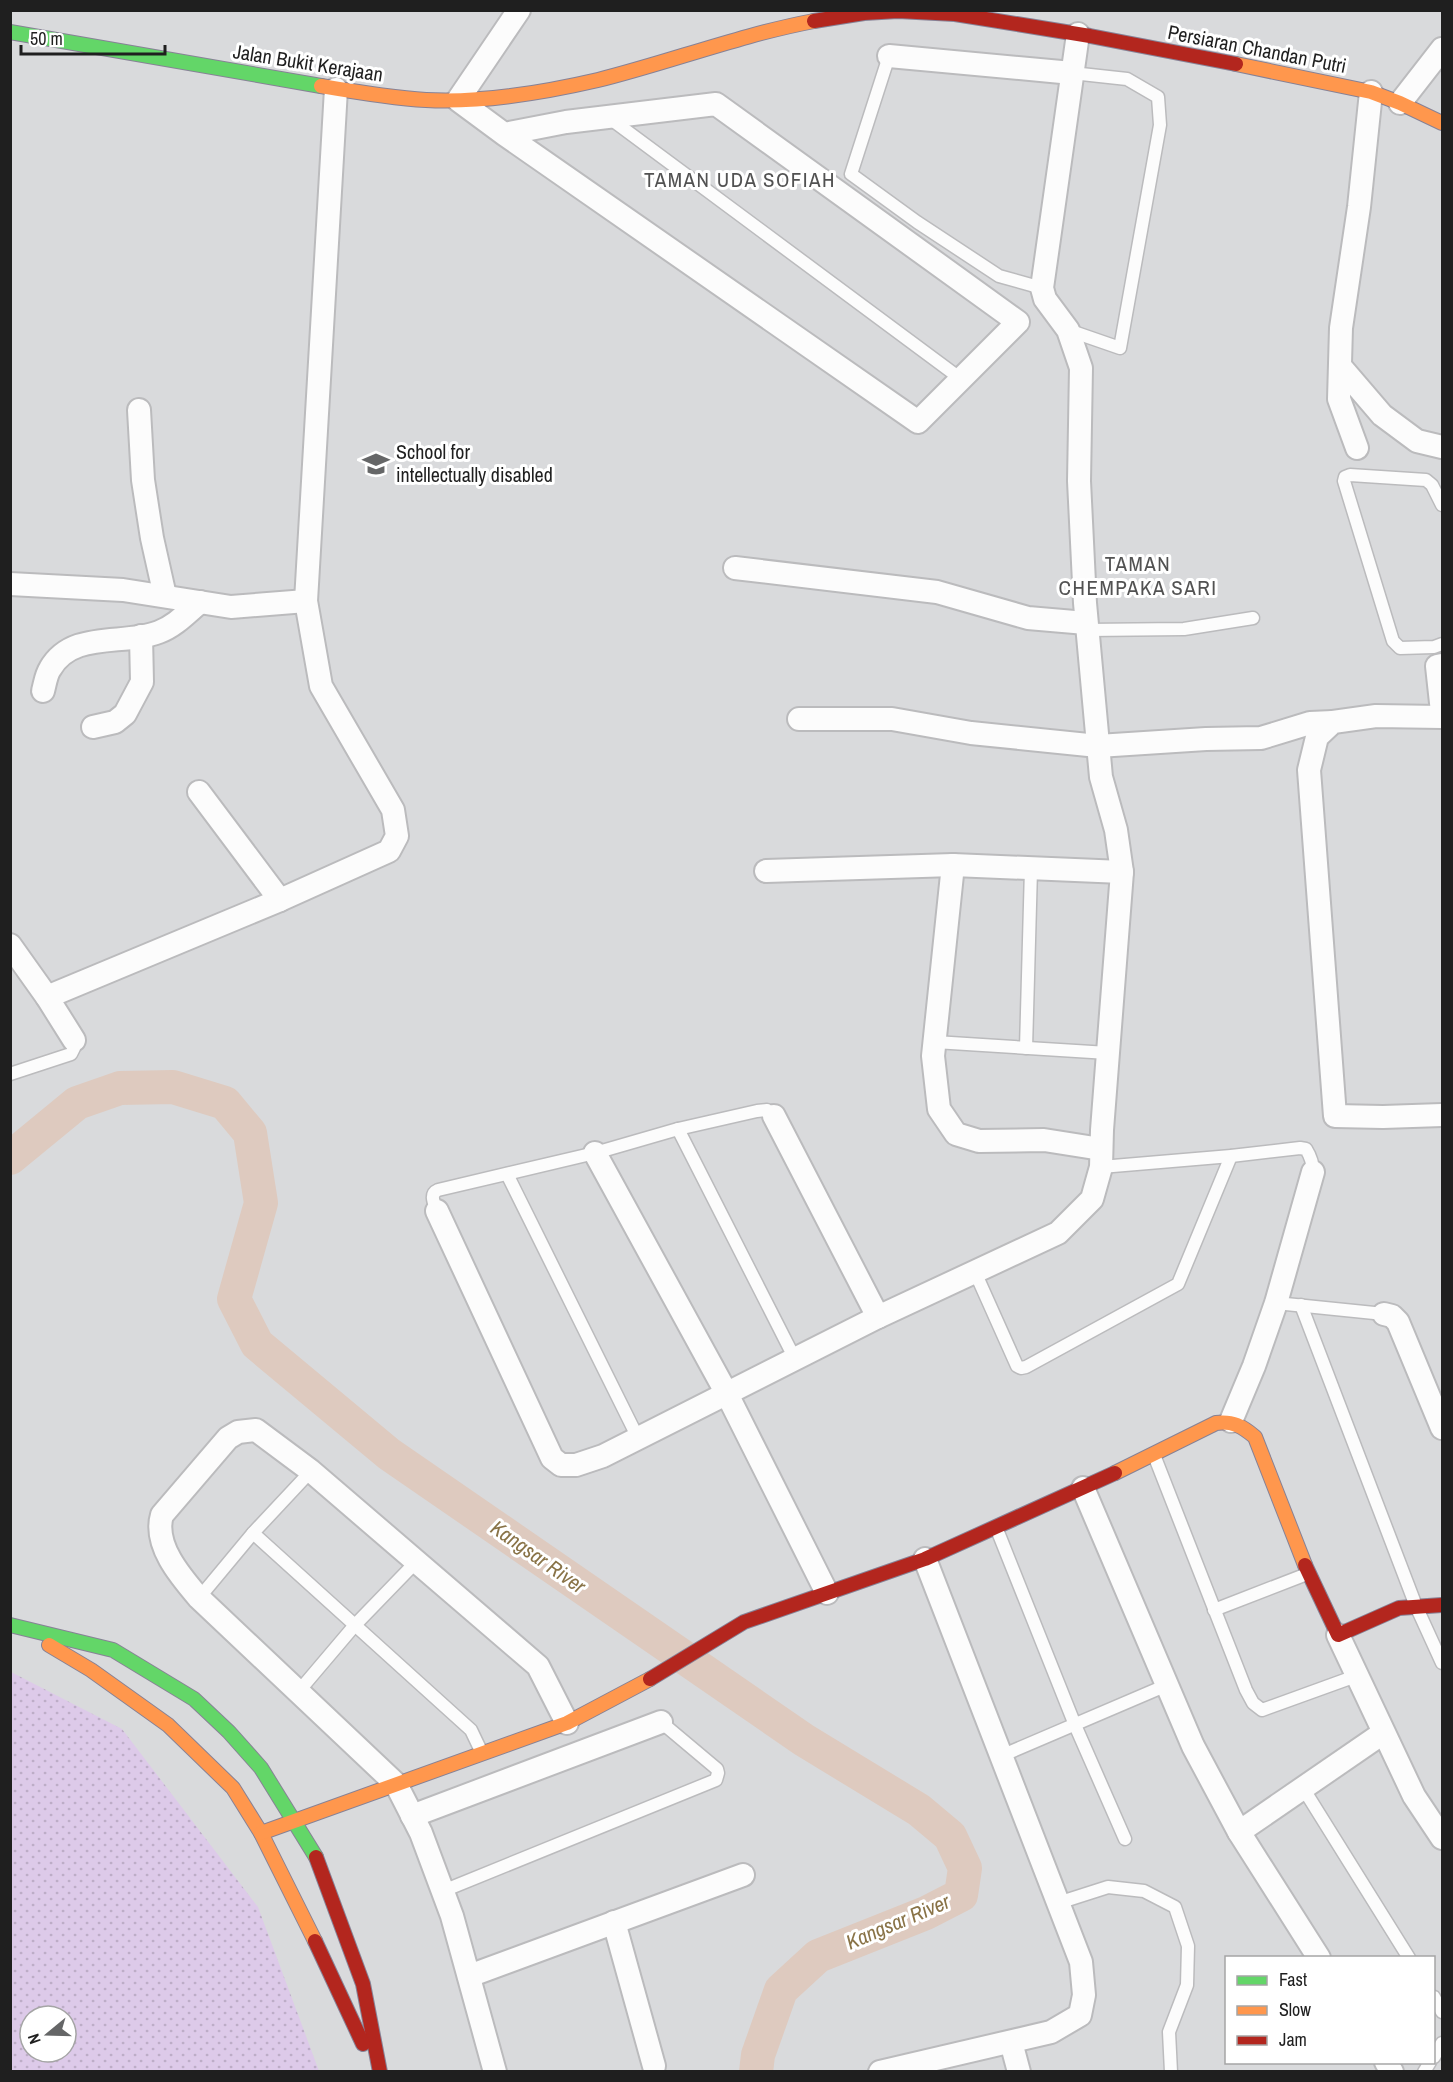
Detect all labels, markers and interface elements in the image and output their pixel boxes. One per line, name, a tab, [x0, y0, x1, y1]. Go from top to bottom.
scale bar	[21, 18, 165, 56]
street label: Persiaran Chandan Putri	[1165, 18, 1349, 79]
text: 50 m	[30, 26, 63, 51]
street label: Jalan Bukit Kerajaan	[231, 37, 385, 88]
district label: TAMAN UDA SOFIAH	[644, 165, 836, 194]
place label: School for intellectually disabled	[396, 438, 553, 488]
school or university icon: School for intellectually disabled	[361, 449, 391, 479]
district label: TAMAN CHEMPAKA SARI	[1059, 549, 1217, 602]
water label: Kangsar River	[485, 1513, 593, 1601]
water label: Kangsar River	[841, 1886, 955, 1956]
legend	[1225, 1956, 1435, 2064]
text: Fast	[1279, 1967, 1307, 1992]
text: Slow	[1279, 1997, 1311, 2022]
north arrow	[18, 2004, 78, 2064]
text: Jam	[1279, 2027, 1307, 2052]
text: N	[22, 2031, 46, 2047]

